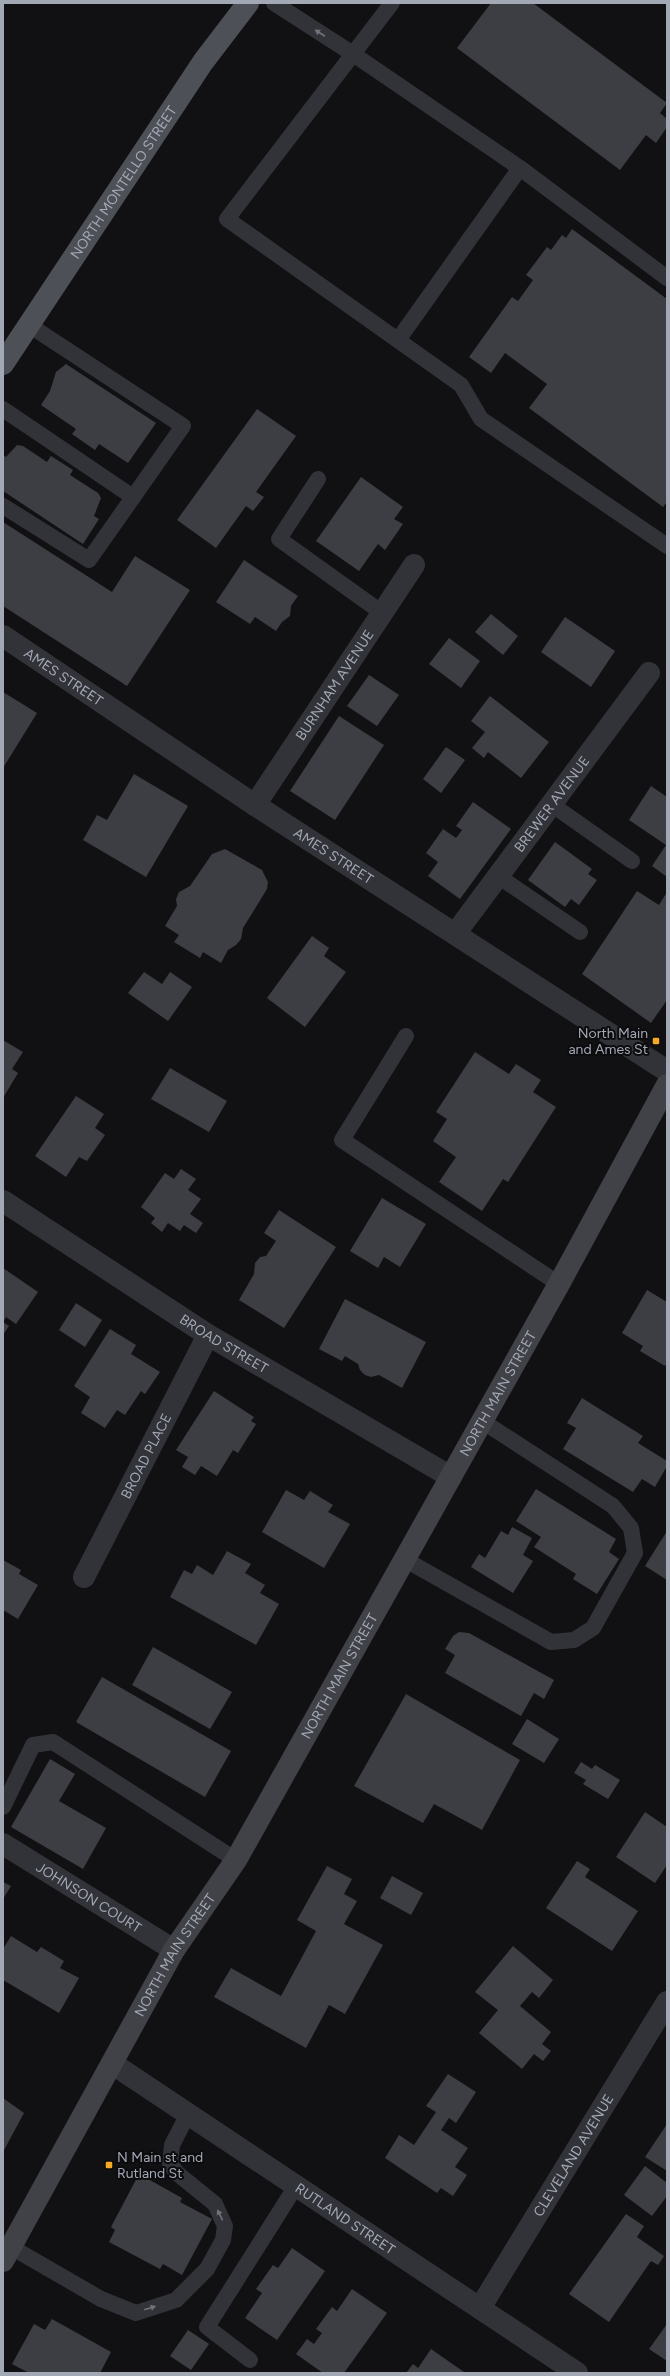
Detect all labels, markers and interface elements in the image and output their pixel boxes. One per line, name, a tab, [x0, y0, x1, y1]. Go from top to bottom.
one-way arrow	[315, 29, 325, 37]
street label: NORTH MONTELLO STREET	[67, 102, 180, 262]
street label: BURNHAM AVENUE	[292, 626, 377, 744]
street label: AMES STREET	[21, 644, 106, 709]
street label: BREWER AVENUE	[510, 753, 593, 855]
street label: AMES STREET	[291, 824, 377, 888]
place label: North Main and Ames St	[568, 1025, 648, 1058]
marker: North Main and Ames St	[651, 1036, 661, 1046]
street label: BROAD STREET	[177, 1310, 271, 1377]
street label: NORTH MAIN STREET	[456, 1328, 540, 1459]
street label: BROAD PLACE	[117, 1410, 175, 1502]
street label: NORTH MAIN STREET	[297, 1610, 381, 1742]
street label: JOHNSON COURT	[33, 1858, 145, 1936]
street label: NORTH MAIN STREET	[131, 1890, 219, 2019]
street label: CLEVELAND AVENUE	[529, 2091, 617, 2220]
place label: N Main st and Rutland St	[117, 2149, 203, 2182]
marker: N Main st and Rutland St	[104, 2160, 114, 2170]
street label: RUTLAND STREET	[292, 2179, 399, 2258]
one-way arrow	[217, 2210, 223, 2221]
one-way arrow	[145, 2305, 157, 2311]

